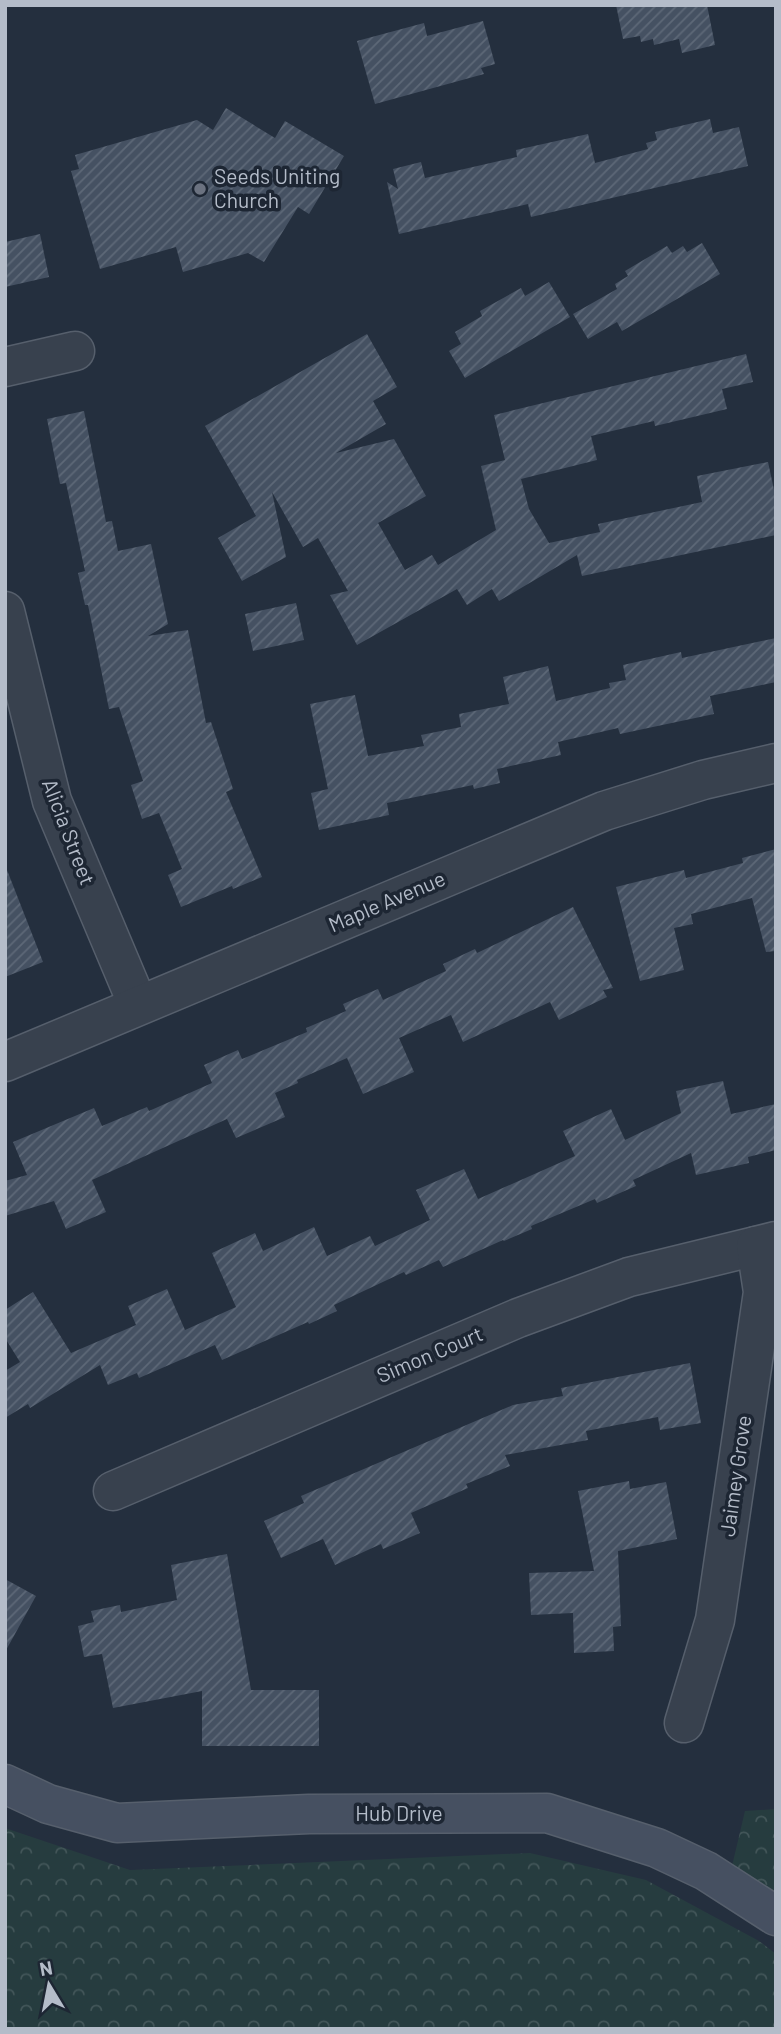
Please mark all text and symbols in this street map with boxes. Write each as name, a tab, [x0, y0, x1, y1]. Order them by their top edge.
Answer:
place label: Seeds Uniting Church	[214, 163, 340, 212]
marker: Seeds Uniting Church	[192, 181, 208, 197]
street label: Alicia Street	[38, 775, 101, 888]
street label: Maple Avenue	[324, 865, 449, 936]
street label: Simon Court	[373, 1320, 486, 1387]
street label: Jaimey Grove	[714, 1413, 755, 1538]
street label: Hub Drive	[355, 1800, 443, 1825]
north arrow	[14, 1950, 84, 2020]
text: N	[38, 1955, 54, 1980]

